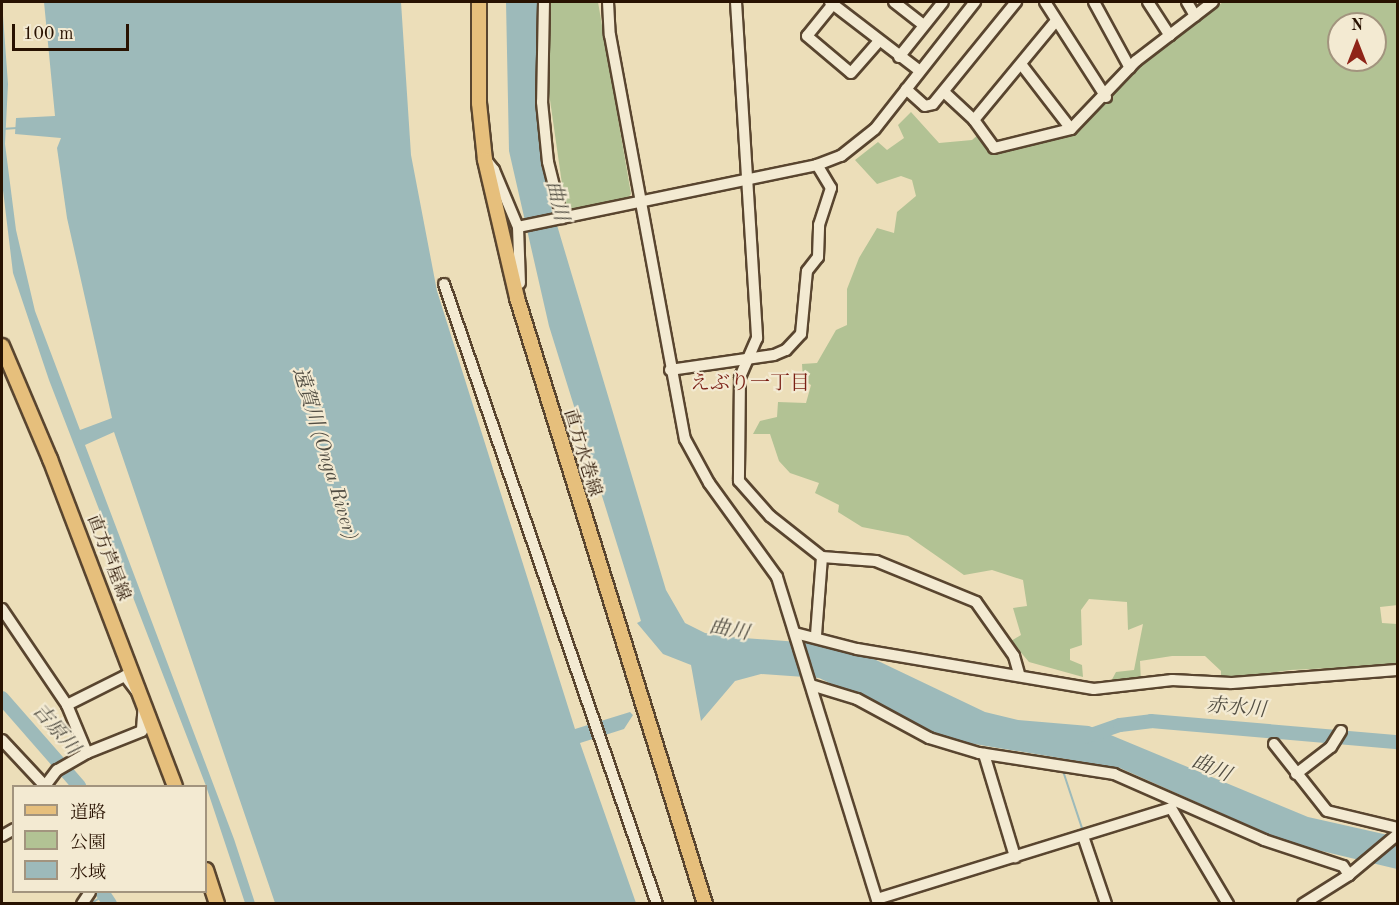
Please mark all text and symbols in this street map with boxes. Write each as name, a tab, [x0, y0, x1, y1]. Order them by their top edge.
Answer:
scale bar	[15, 12, 132, 50]
north arrow	[1327, 12, 1387, 72]
text: N	[1351, 18, 1363, 34]
text: 100 m	[23, 25, 74, 43]
water label: 曲川	[540, 179, 572, 223]
water label: 遠賀川 (Onga River)	[286, 365, 362, 543]
district label: えぶり一丁目	[690, 372, 810, 396]
street label: 直方水巻線	[559, 407, 605, 499]
street label: 直方芦屋線	[82, 512, 134, 604]
water label: 曲川	[707, 615, 751, 647]
water label: 赤水川	[1205, 694, 1267, 724]
water label: 吉原川	[26, 699, 84, 761]
water label: 曲川	[1188, 750, 1234, 788]
legend	[12, 785, 207, 893]
text: 道路	[70, 804, 106, 822]
text: 公園	[70, 834, 106, 852]
text: 水域	[70, 864, 106, 882]

